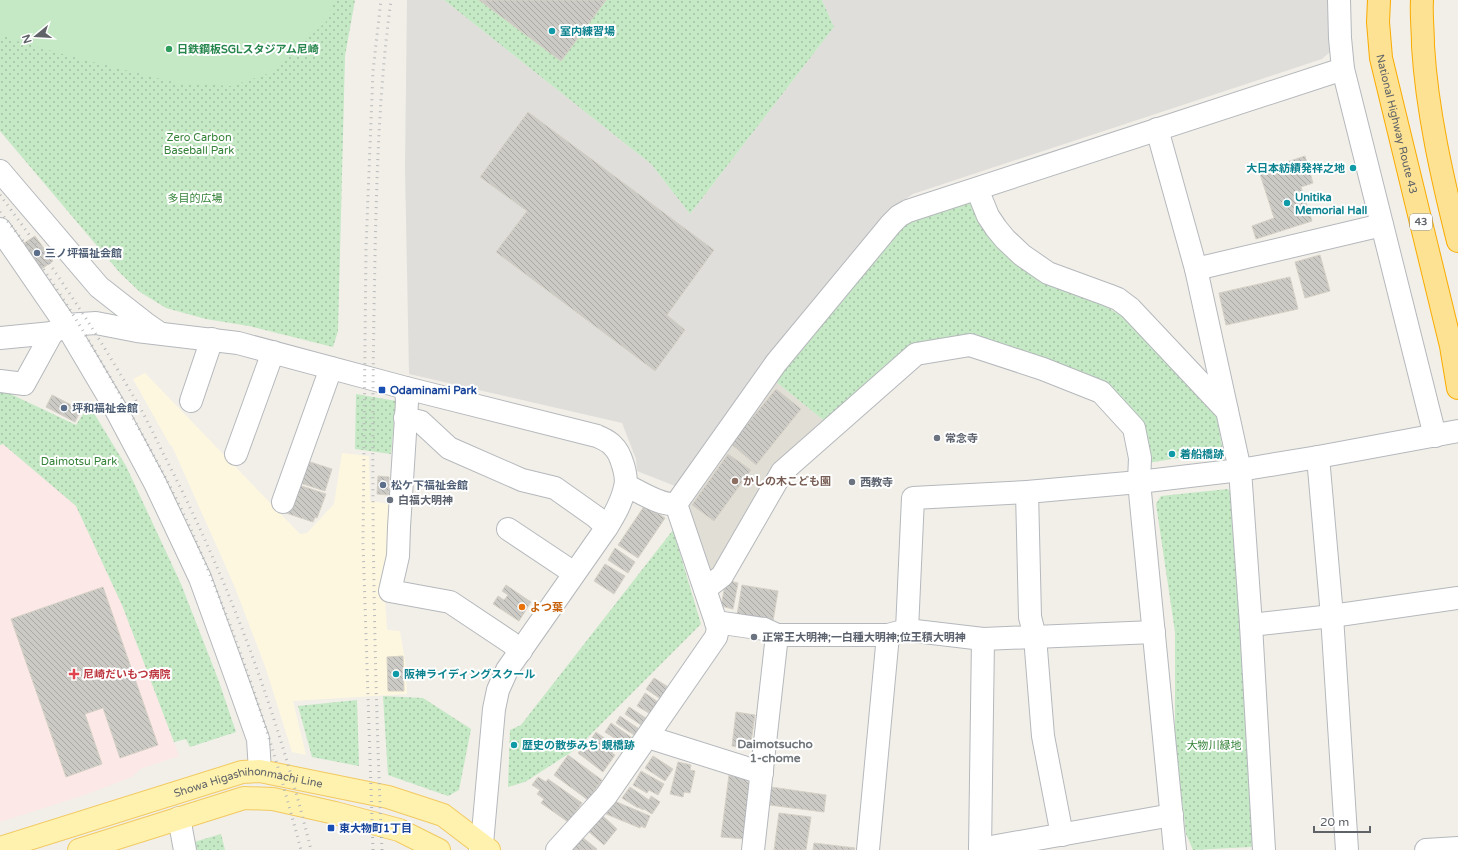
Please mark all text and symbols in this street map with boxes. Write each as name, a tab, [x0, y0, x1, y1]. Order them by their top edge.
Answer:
north arrow	[16, 16, 56, 56]
place label: 室内練習場	[560, 25, 615, 38]
marker: 室内練習場	[547, 26, 557, 36]
text: N	[19, 33, 35, 45]
place label: 日鉄鋼板SGLスタジアム尼崎	[177, 43, 319, 56]
marker: 日鉄鋼板SGLスタジアム尼崎	[164, 44, 174, 54]
street label: National Highway Route 43	[1374, 53, 1420, 195]
park label: Zero Carbon Baseball Park	[164, 131, 234, 157]
place label: 大日本紡績発祥之地	[1246, 162, 1345, 175]
marker: 大日本紡績発祥之地	[1348, 163, 1358, 173]
place label: Unitika Memorial Hall	[1295, 191, 1367, 217]
park label: 多目的広場	[168, 192, 223, 205]
marker: Unitika Memorial Hall	[1282, 198, 1292, 208]
road number: 43	[1410, 214, 1432, 230]
place label: 三ノ坪福祉会館	[45, 247, 122, 260]
marker: 三ノ坪福祉会館	[32, 248, 42, 258]
place label: Odaminami Park	[390, 384, 477, 397]
marker: Odaminami Park	[377, 385, 387, 395]
place label: 坪和福祉会館	[72, 402, 138, 415]
marker: 坪和福祉会館	[59, 403, 69, 413]
place label: 常念寺	[945, 432, 978, 445]
marker: 常念寺	[932, 433, 942, 443]
place label: 着船橋跡	[1180, 448, 1224, 461]
marker: 着船橋跡	[1167, 449, 1177, 459]
park label: Daimotsu Park	[41, 455, 117, 468]
place label: かしの木こども園	[743, 475, 831, 488]
marker: かしの木こども園	[730, 476, 740, 486]
place label: 西教寺	[860, 476, 893, 489]
marker: 西教寺	[847, 477, 857, 487]
place label: 松ケ下福祉会館	[391, 479, 468, 492]
marker: 松ケ下福祉会館	[378, 480, 388, 490]
place label: 白福大明神	[398, 494, 453, 507]
marker: 白福大明神	[385, 495, 395, 505]
place label: よつ葉	[530, 601, 563, 614]
marker: よつ葉	[517, 602, 527, 612]
place label: 正常王大明神;一白種大明神;位王積大明神	[762, 631, 966, 644]
marker: 正常王大明神;一白種大明神;位王積大明神	[749, 632, 759, 642]
marker: 尼崎だいもつ病院	[68, 668, 80, 680]
place label: 尼崎だいもつ病院	[83, 668, 171, 681]
place label: 阪神ライディングスクール	[404, 668, 535, 681]
marker: 阪神ライディングスクール	[391, 669, 401, 679]
district label: Daimotsucho 1-chome	[737, 737, 813, 765]
place label: 歴史の散歩みち 蜆橋跡	[522, 739, 635, 752]
park label: 大物川緑地	[1187, 739, 1242, 752]
marker: 歴史の散歩みち 蜆橋跡	[509, 740, 519, 750]
street label: Showa Higashihonmachi Line	[172, 764, 324, 800]
scale bar	[1314, 808, 1370, 834]
text: 20 m	[1320, 815, 1349, 829]
place label: 東大物町1丁目	[339, 822, 412, 835]
marker: 東大物町1丁目	[326, 823, 336, 833]

